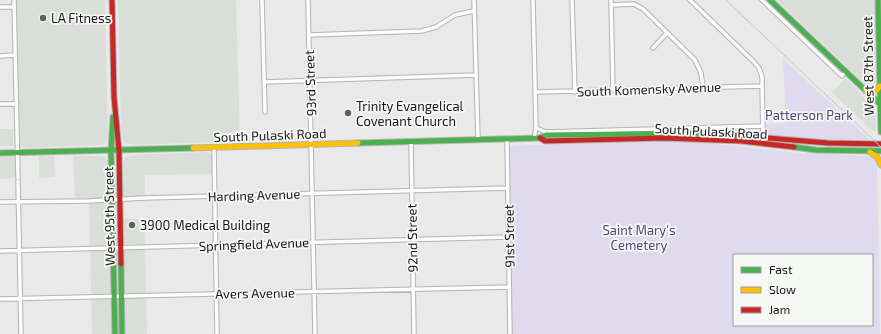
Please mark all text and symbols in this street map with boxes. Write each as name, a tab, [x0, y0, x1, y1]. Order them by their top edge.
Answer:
place label: LA Fitness	[51, 10, 111, 26]
marker: LA Fitness	[38, 13, 48, 23]
street label: West 87th Street	[859, 16, 877, 116]
street label: 93rd Street	[301, 50, 319, 116]
street label: South Komensky Avenue	[577, 78, 721, 100]
place label: Trinity Evangelical Covenant Church	[356, 98, 464, 129]
park label: Patterson Park	[765, 107, 853, 123]
marker: Trinity Evangelical Covenant Church	[343, 108, 353, 118]
street label: South Pulaski Road	[654, 120, 768, 142]
street label: South Pulaski Road	[213, 125, 327, 145]
street label: West 95th Street	[100, 166, 118, 266]
street label: Harding Avenue	[207, 185, 301, 205]
street label: 92nd Street	[403, 203, 421, 273]
street label: 91st Street	[500, 204, 518, 268]
place label: 3900 Medical Building	[140, 217, 270, 233]
marker: 3900 Medical Building	[127, 220, 137, 230]
park label: Saint Mary's Cemetery	[602, 222, 676, 253]
street label: Springfield Avenue	[199, 234, 309, 254]
legend	[733, 254, 873, 326]
text: Fast	[769, 262, 793, 276]
text: Slow	[769, 282, 796, 296]
street label: Avers Avenue	[215, 284, 295, 302]
text: Jam	[769, 302, 790, 316]

